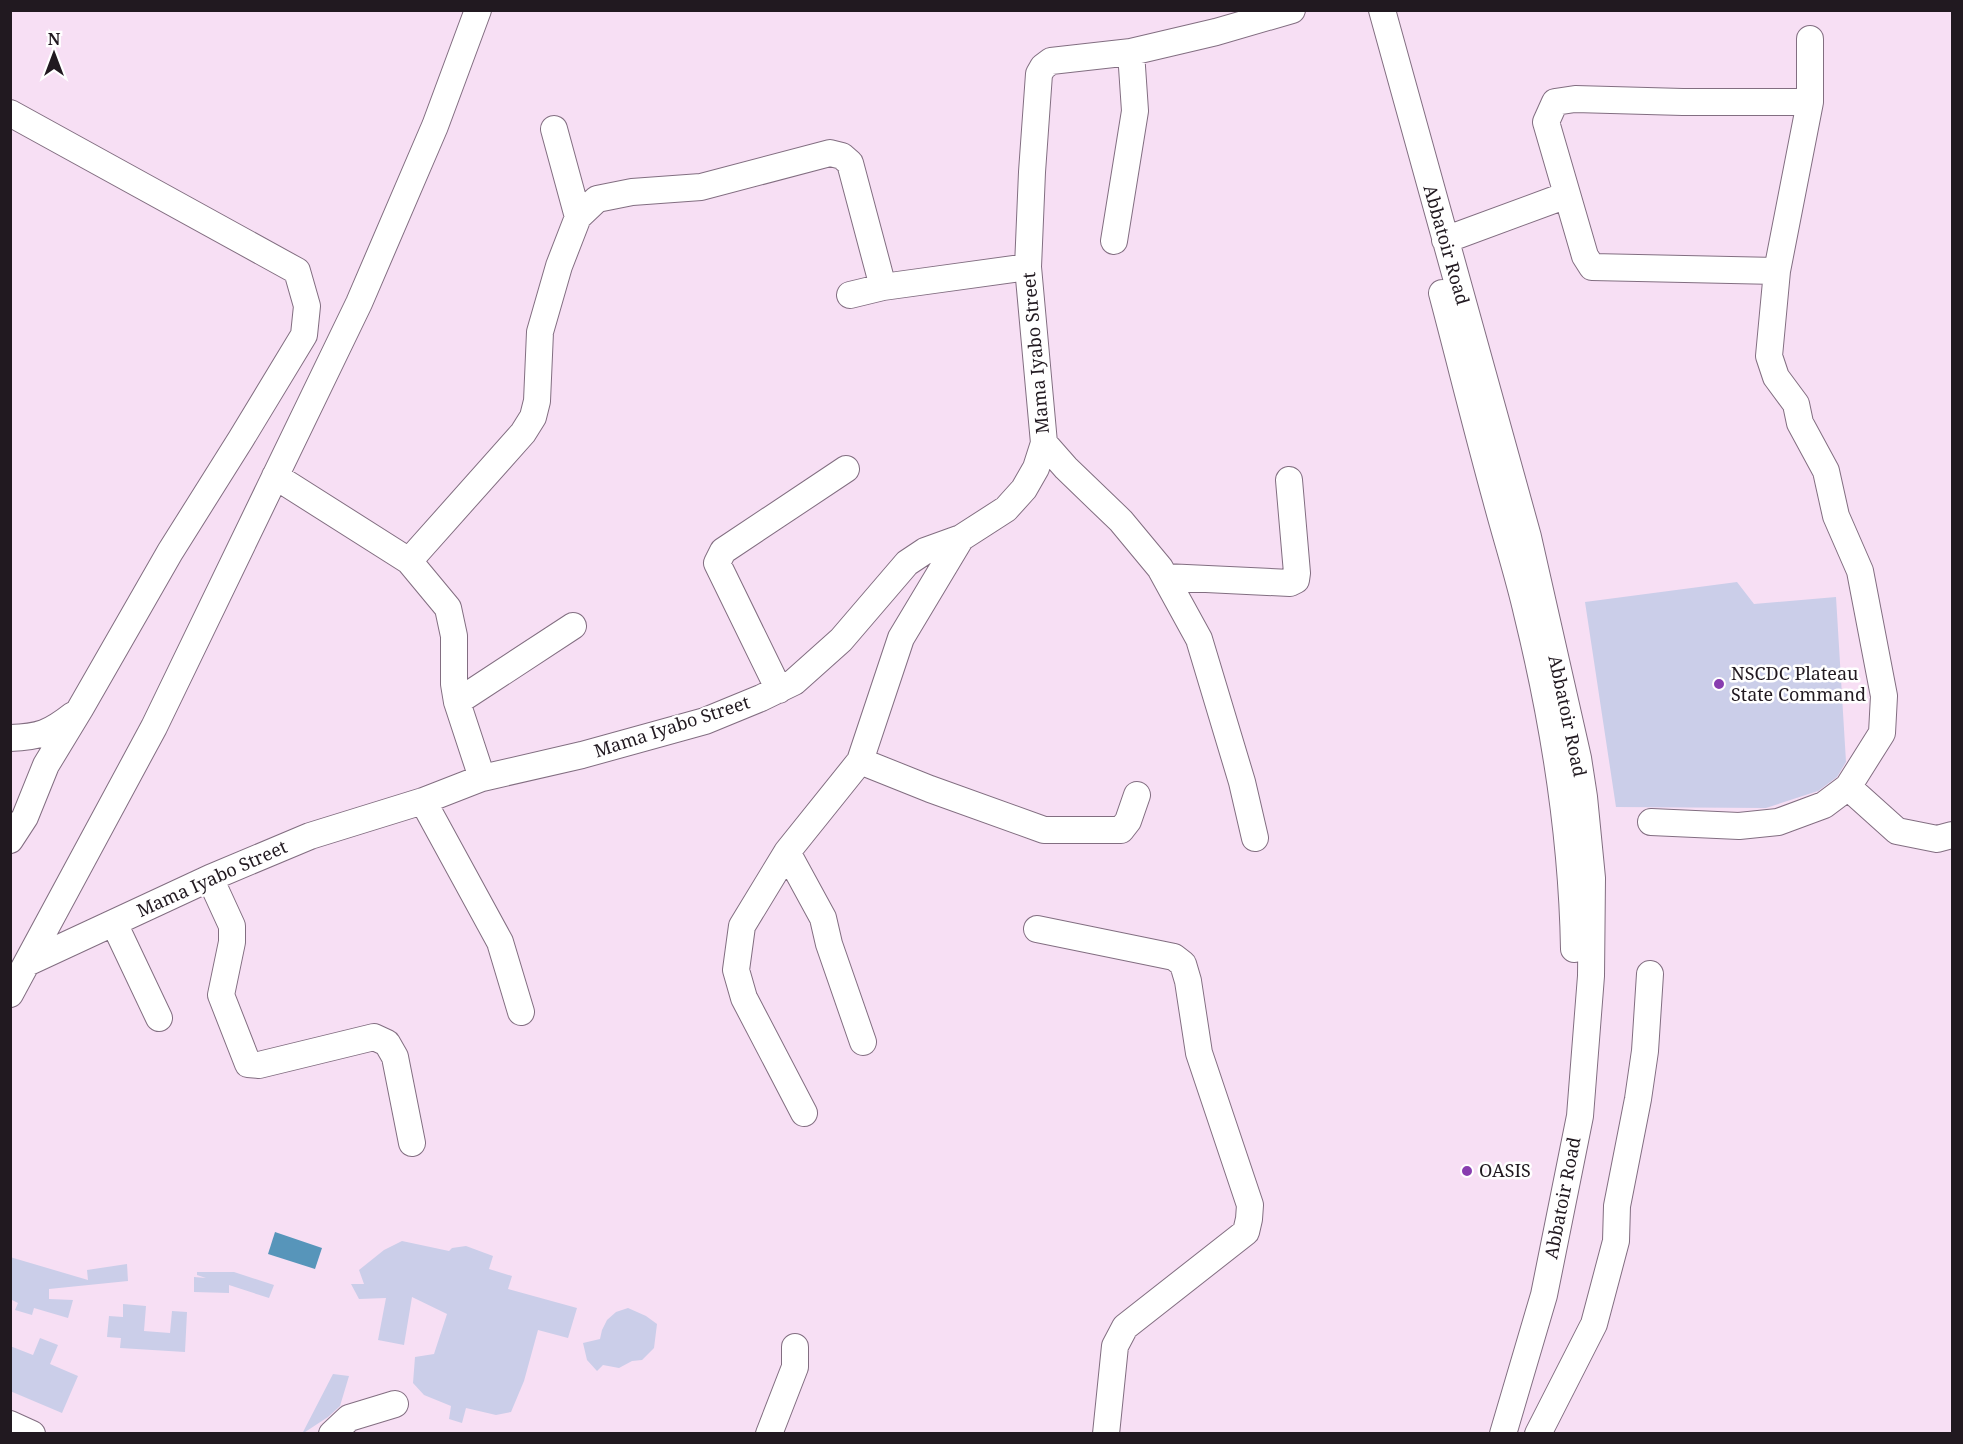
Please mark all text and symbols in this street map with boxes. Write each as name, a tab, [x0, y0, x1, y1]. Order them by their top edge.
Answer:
north arrow	[24, 24, 84, 84]
text: N	[48, 28, 61, 50]
street label: Abbatoir Road	[1418, 182, 1476, 308]
street label: Mama Iyabo Street	[1016, 271, 1054, 435]
street label: Abbatoir Road	[1543, 653, 1593, 779]
place label: NSCDC Plateau State Command	[1731, 661, 1866, 706]
marker: NSCDC Plateau State Command	[1712, 677, 1726, 691]
street label: Mama Iyabo Street	[591, 690, 752, 763]
street label: Mama Iyabo Street	[133, 834, 291, 922]
street label: Abbatoir Road	[1538, 1135, 1586, 1261]
place label: OASIS	[1479, 1158, 1531, 1182]
marker: OASIS	[1460, 1164, 1474, 1178]

